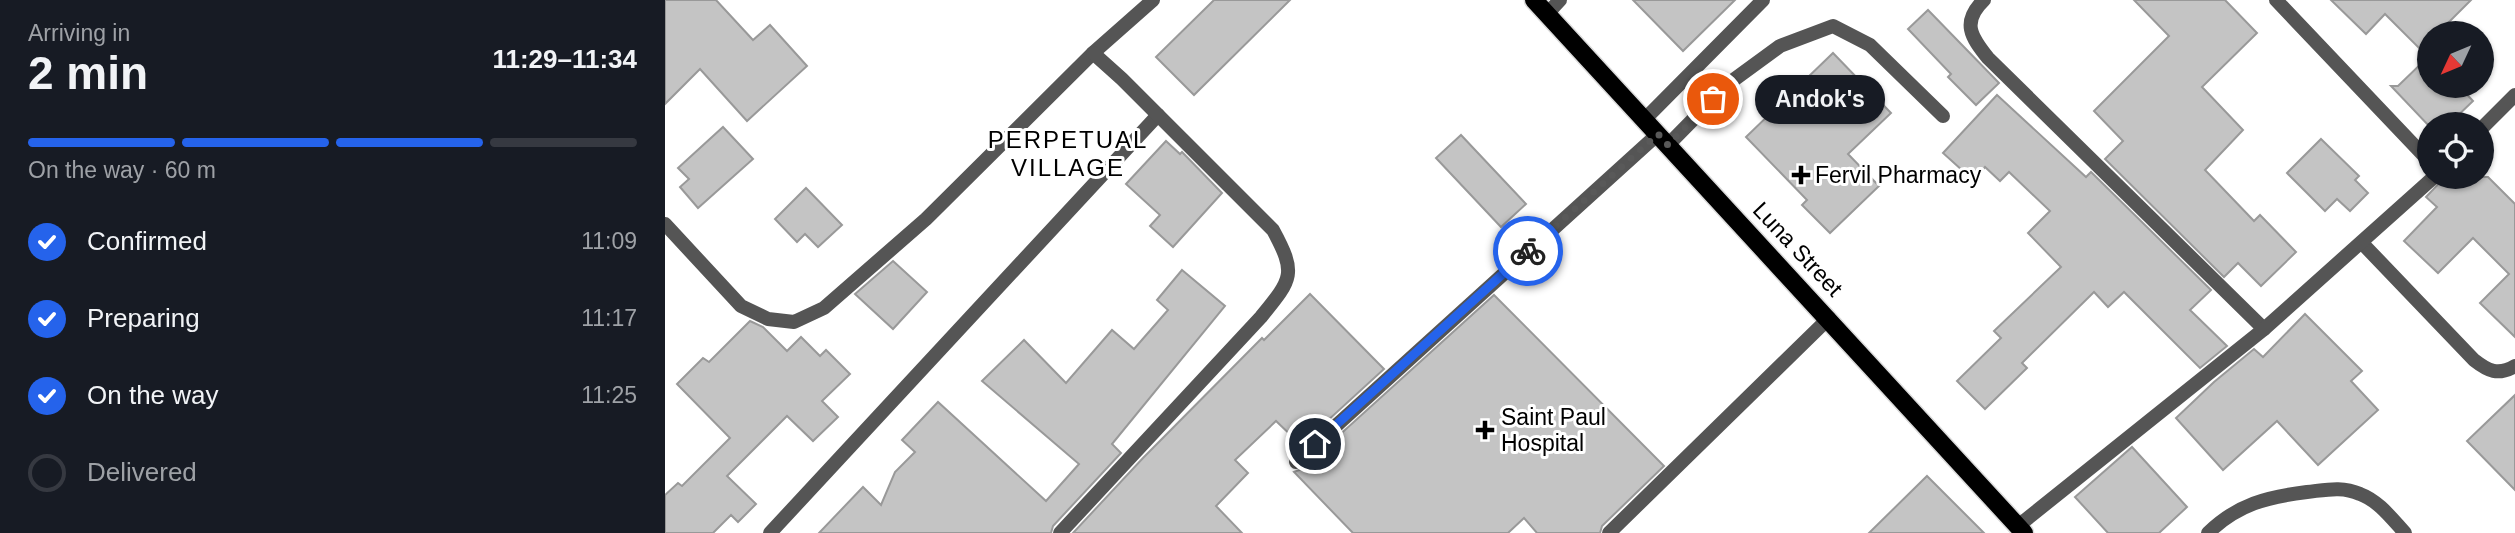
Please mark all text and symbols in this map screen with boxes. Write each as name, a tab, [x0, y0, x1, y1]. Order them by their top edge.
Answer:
text: Arriving in	[28, 20, 130, 46]
north arrow	[2417, 21, 2494, 98]
map controls	[2417, 21, 2494, 189]
text: 11:29–11:34	[492, 44, 637, 74]
text: 2 min	[28, 47, 148, 99]
pin	[1683, 69, 1743, 129]
callout: Andok's	[1755, 74, 1885, 124]
icon: bag	[1694, 80, 1732, 118]
text: Andok's	[1775, 86, 1865, 112]
button: locate	[2417, 112, 2494, 189]
district label: PERPETUAL VILLAGE	[988, 126, 1148, 181]
text: On the way · 60 m	[28, 157, 216, 183]
place label: Fervil Pharmacy	[1815, 162, 1982, 188]
marker: Fervil Pharmacy	[1793, 167, 1809, 183]
street label: Luna Street	[1748, 197, 1848, 302]
courier	[1493, 216, 1563, 286]
icon: check	[28, 223, 66, 261]
text: Confirmed	[87, 226, 207, 256]
text: 11:09	[581, 228, 637, 254]
icon: bike	[1509, 232, 1547, 270]
icon: check	[28, 300, 66, 338]
text: Preparing	[87, 303, 200, 333]
text: 11:17	[581, 305, 637, 331]
icon: check	[28, 377, 66, 415]
text: On the way	[87, 380, 219, 410]
text: 11:25	[581, 382, 637, 408]
place label: Saint Paul Hospital	[1501, 404, 1606, 456]
pin	[1285, 414, 1345, 474]
marker: Saint Paul Hospital	[1475, 420, 1495, 440]
icon: home	[1296, 425, 1334, 463]
text: Delivered	[87, 457, 197, 487]

